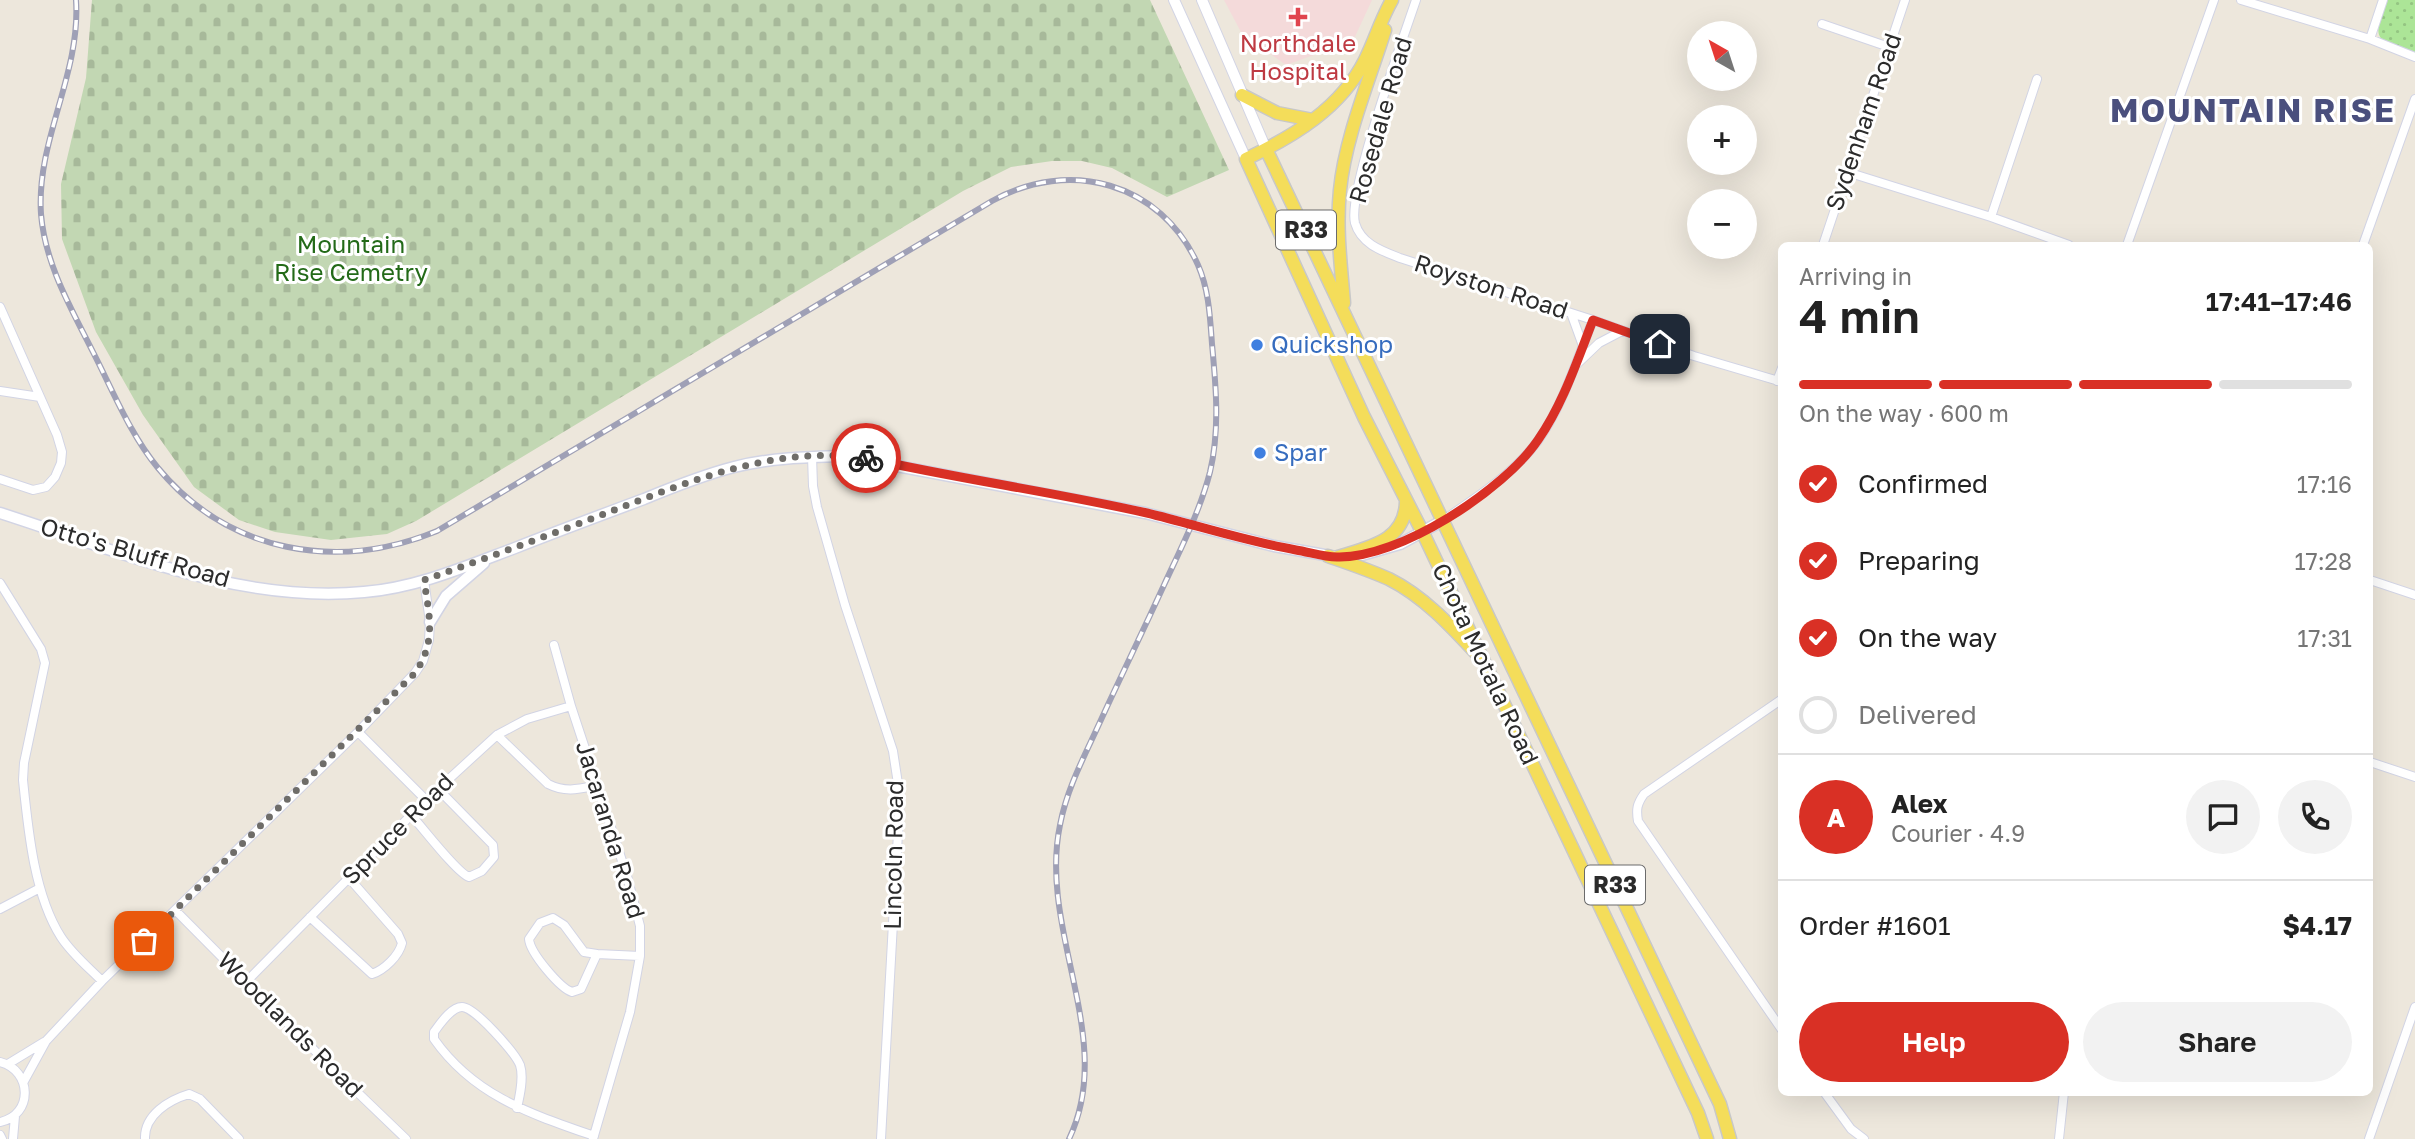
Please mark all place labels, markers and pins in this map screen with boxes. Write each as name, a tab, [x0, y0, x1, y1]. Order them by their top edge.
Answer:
marker: Northdale Hospital	[1288, 7, 1308, 27]
place label: Northdale Hospital	[1240, 28, 1356, 85]
pin	[1630, 314, 1690, 374]
place label: Quickshop	[1271, 329, 1393, 358]
marker: Quickshop	[1249, 337, 1265, 353]
place label: Spar	[1274, 437, 1327, 466]
marker: Spar	[1252, 445, 1268, 461]
pin	[114, 911, 174, 971]

